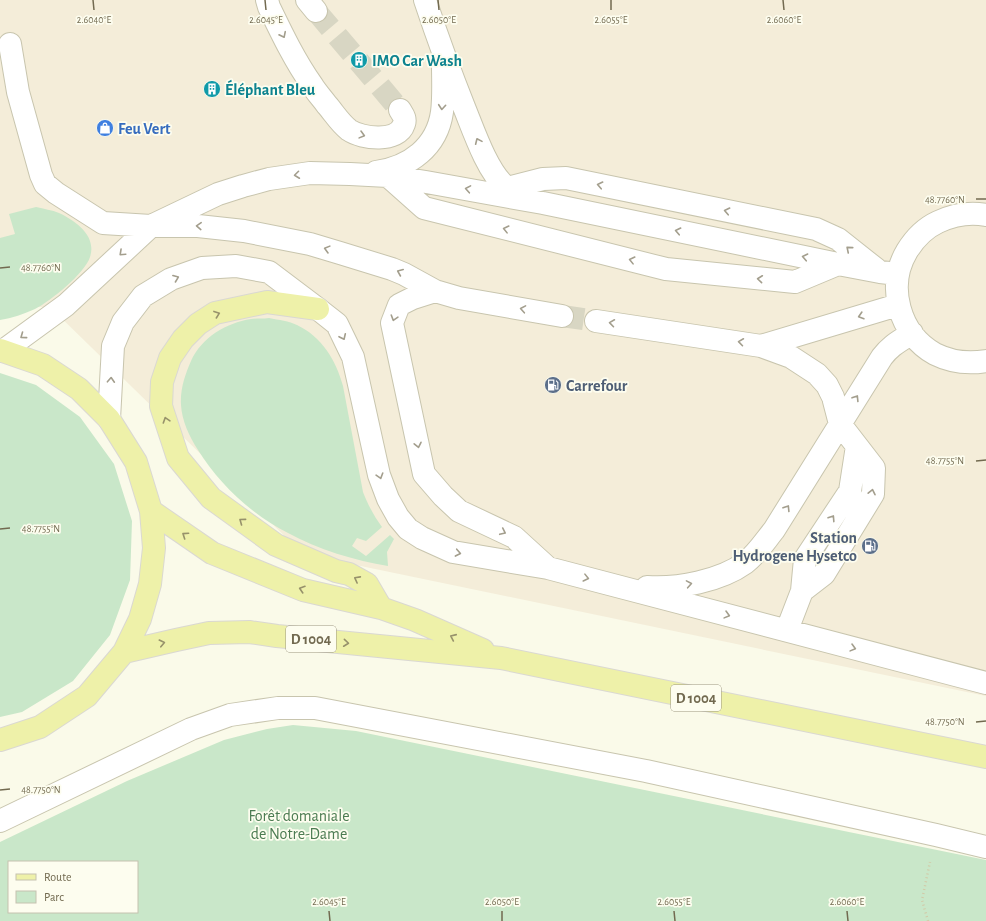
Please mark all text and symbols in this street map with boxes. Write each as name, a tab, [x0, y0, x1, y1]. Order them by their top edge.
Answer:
text: 2.6040°E	[77, 15, 112, 25]
text: 2.6045°E	[249, 15, 283, 25]
text: 2.6050°E	[422, 15, 456, 25]
text: 2.6055°E	[595, 15, 628, 25]
text: 2.6060°E	[767, 15, 801, 25]
one-way arrow	[278, 31, 286, 39]
building icon: IMO Car Wash	[349, 50, 369, 70]
place label: IMO Car Wash	[372, 53, 462, 69]
building icon: Éléphant Bleu	[202, 79, 222, 99]
place label: Éléphant Bleu	[225, 79, 316, 98]
one-way arrow	[438, 104, 447, 110]
shop icon: Feu Vert	[95, 118, 115, 138]
place label: Feu Vert	[118, 121, 171, 137]
one-way arrow	[358, 130, 365, 139]
one-way arrow	[474, 138, 482, 145]
one-way arrow	[294, 170, 300, 179]
one-way arrow	[596, 181, 603, 189]
one-way arrow	[465, 186, 471, 194]
text: 48.7760°N	[925, 195, 965, 205]
one-way arrow	[724, 207, 730, 215]
one-way arrow	[196, 222, 202, 231]
one-way arrow	[503, 225, 509, 233]
one-way arrow	[674, 227, 681, 235]
one-way arrow	[324, 245, 331, 254]
one-way arrow	[847, 246, 854, 253]
one-way arrow	[119, 248, 127, 256]
one-way arrow	[802, 254, 808, 262]
one-way arrow	[629, 257, 635, 265]
text: 48.7760°N	[21, 263, 61, 273]
one-way arrow	[396, 269, 403, 277]
one-way arrow	[172, 274, 179, 282]
one-way arrow	[757, 274, 763, 283]
one-way arrow	[520, 305, 526, 314]
one-way arrow	[213, 310, 220, 319]
one-way arrow	[858, 311, 865, 320]
one-way arrow	[390, 315, 399, 322]
one-way arrow	[609, 319, 615, 328]
one-way arrow	[20, 331, 27, 339]
one-way arrow	[338, 333, 346, 341]
one-way arrow	[738, 338, 744, 347]
fuel station icon: Carrefour	[543, 375, 563, 395]
one-way arrow	[107, 377, 116, 383]
place label: Carrefour	[566, 378, 628, 394]
one-way arrow	[851, 395, 859, 402]
one-way arrow	[162, 417, 170, 424]
one-way arrow	[414, 442, 422, 448]
text: 48.7755°N	[926, 456, 964, 466]
one-way arrow	[375, 472, 384, 479]
one-way arrow	[867, 489, 875, 495]
one-way arrow	[783, 505, 790, 512]
one-way arrow	[827, 516, 834, 523]
one-way arrow	[239, 518, 246, 526]
text: 48.7755°N	[22, 524, 60, 534]
one-way arrow	[499, 527, 507, 535]
place label: Station Hydrogene Hysetco	[733, 530, 857, 565]
one-way arrow	[182, 532, 189, 539]
fuel station icon: Station Hydrogene Hysetco	[860, 536, 880, 556]
one-way arrow	[455, 549, 461, 557]
one-way arrow	[582, 573, 589, 582]
one-way arrow	[354, 576, 362, 583]
one-way arrow	[685, 580, 692, 589]
one-way arrow	[299, 585, 306, 594]
one-way arrow	[724, 610, 730, 618]
road number: D 1004	[286, 626, 336, 652]
one-way arrow	[449, 633, 456, 641]
one-way arrow	[343, 638, 349, 647]
one-way arrow	[158, 640, 165, 648]
one-way arrow	[849, 643, 856, 652]
road number: D 1004	[671, 685, 721, 711]
text: 48.7750°N	[925, 717, 965, 727]
text: 48.7750°N	[21, 785, 61, 795]
park label: Forêt domaniale de Notre-Dame	[248, 808, 350, 842]
legend	[8, 861, 138, 913]
text: Route	[44, 871, 71, 883]
text: Parc	[44, 891, 64, 903]
text: 2.6045°E	[312, 897, 346, 907]
text: 2.6050°E	[485, 897, 519, 907]
text: 2.6055°E	[658, 897, 691, 907]
text: 2.6060°E	[830, 897, 864, 907]

